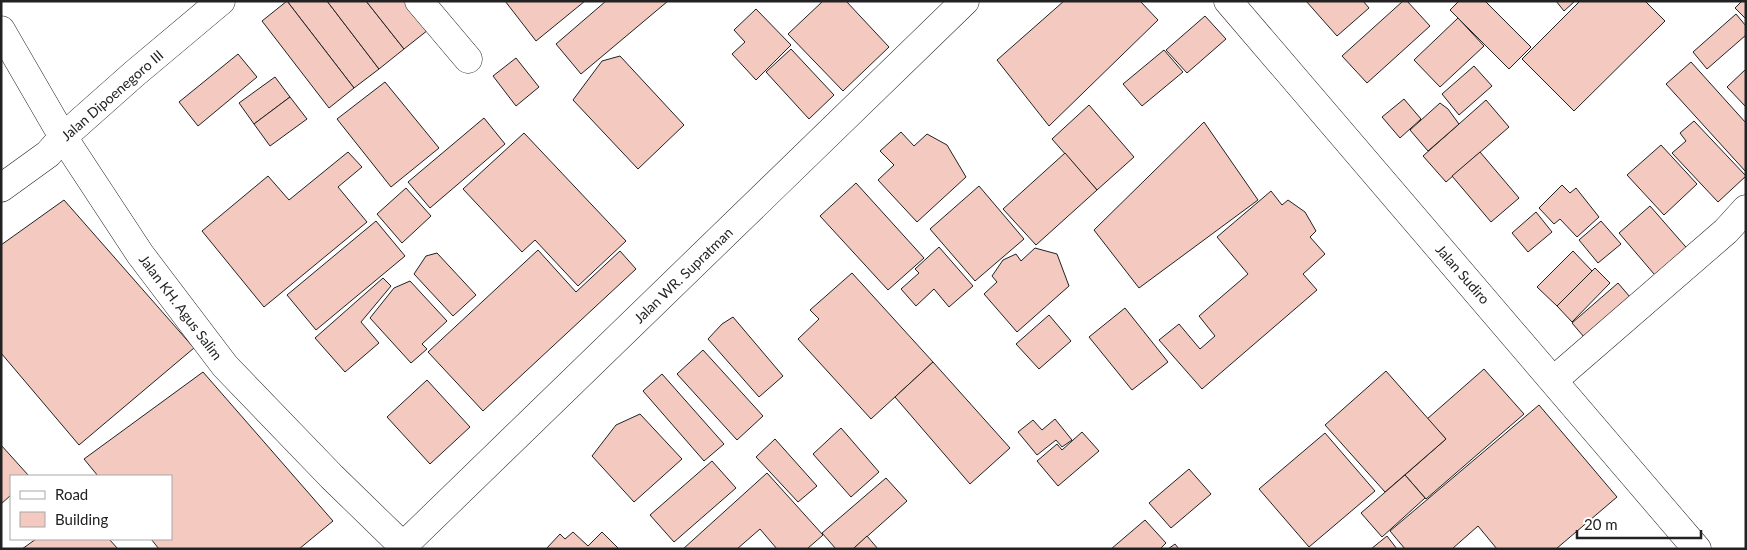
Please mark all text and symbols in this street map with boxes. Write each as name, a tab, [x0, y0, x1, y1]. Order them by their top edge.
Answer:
street label: Jalan Dipoenegoro III	[57, 46, 167, 144]
street label: Jalan WR. Supratman	[630, 224, 736, 326]
street label: Jalan Sudiro	[1432, 241, 1494, 307]
street label: Jalan KH. Agus Salim	[136, 251, 226, 363]
legend	[10, 475, 172, 540]
text: Road	[55, 485, 88, 503]
scale bar	[1577, 508, 1701, 540]
text: Building	[55, 510, 108, 528]
text: 20 m	[1584, 515, 1618, 533]

